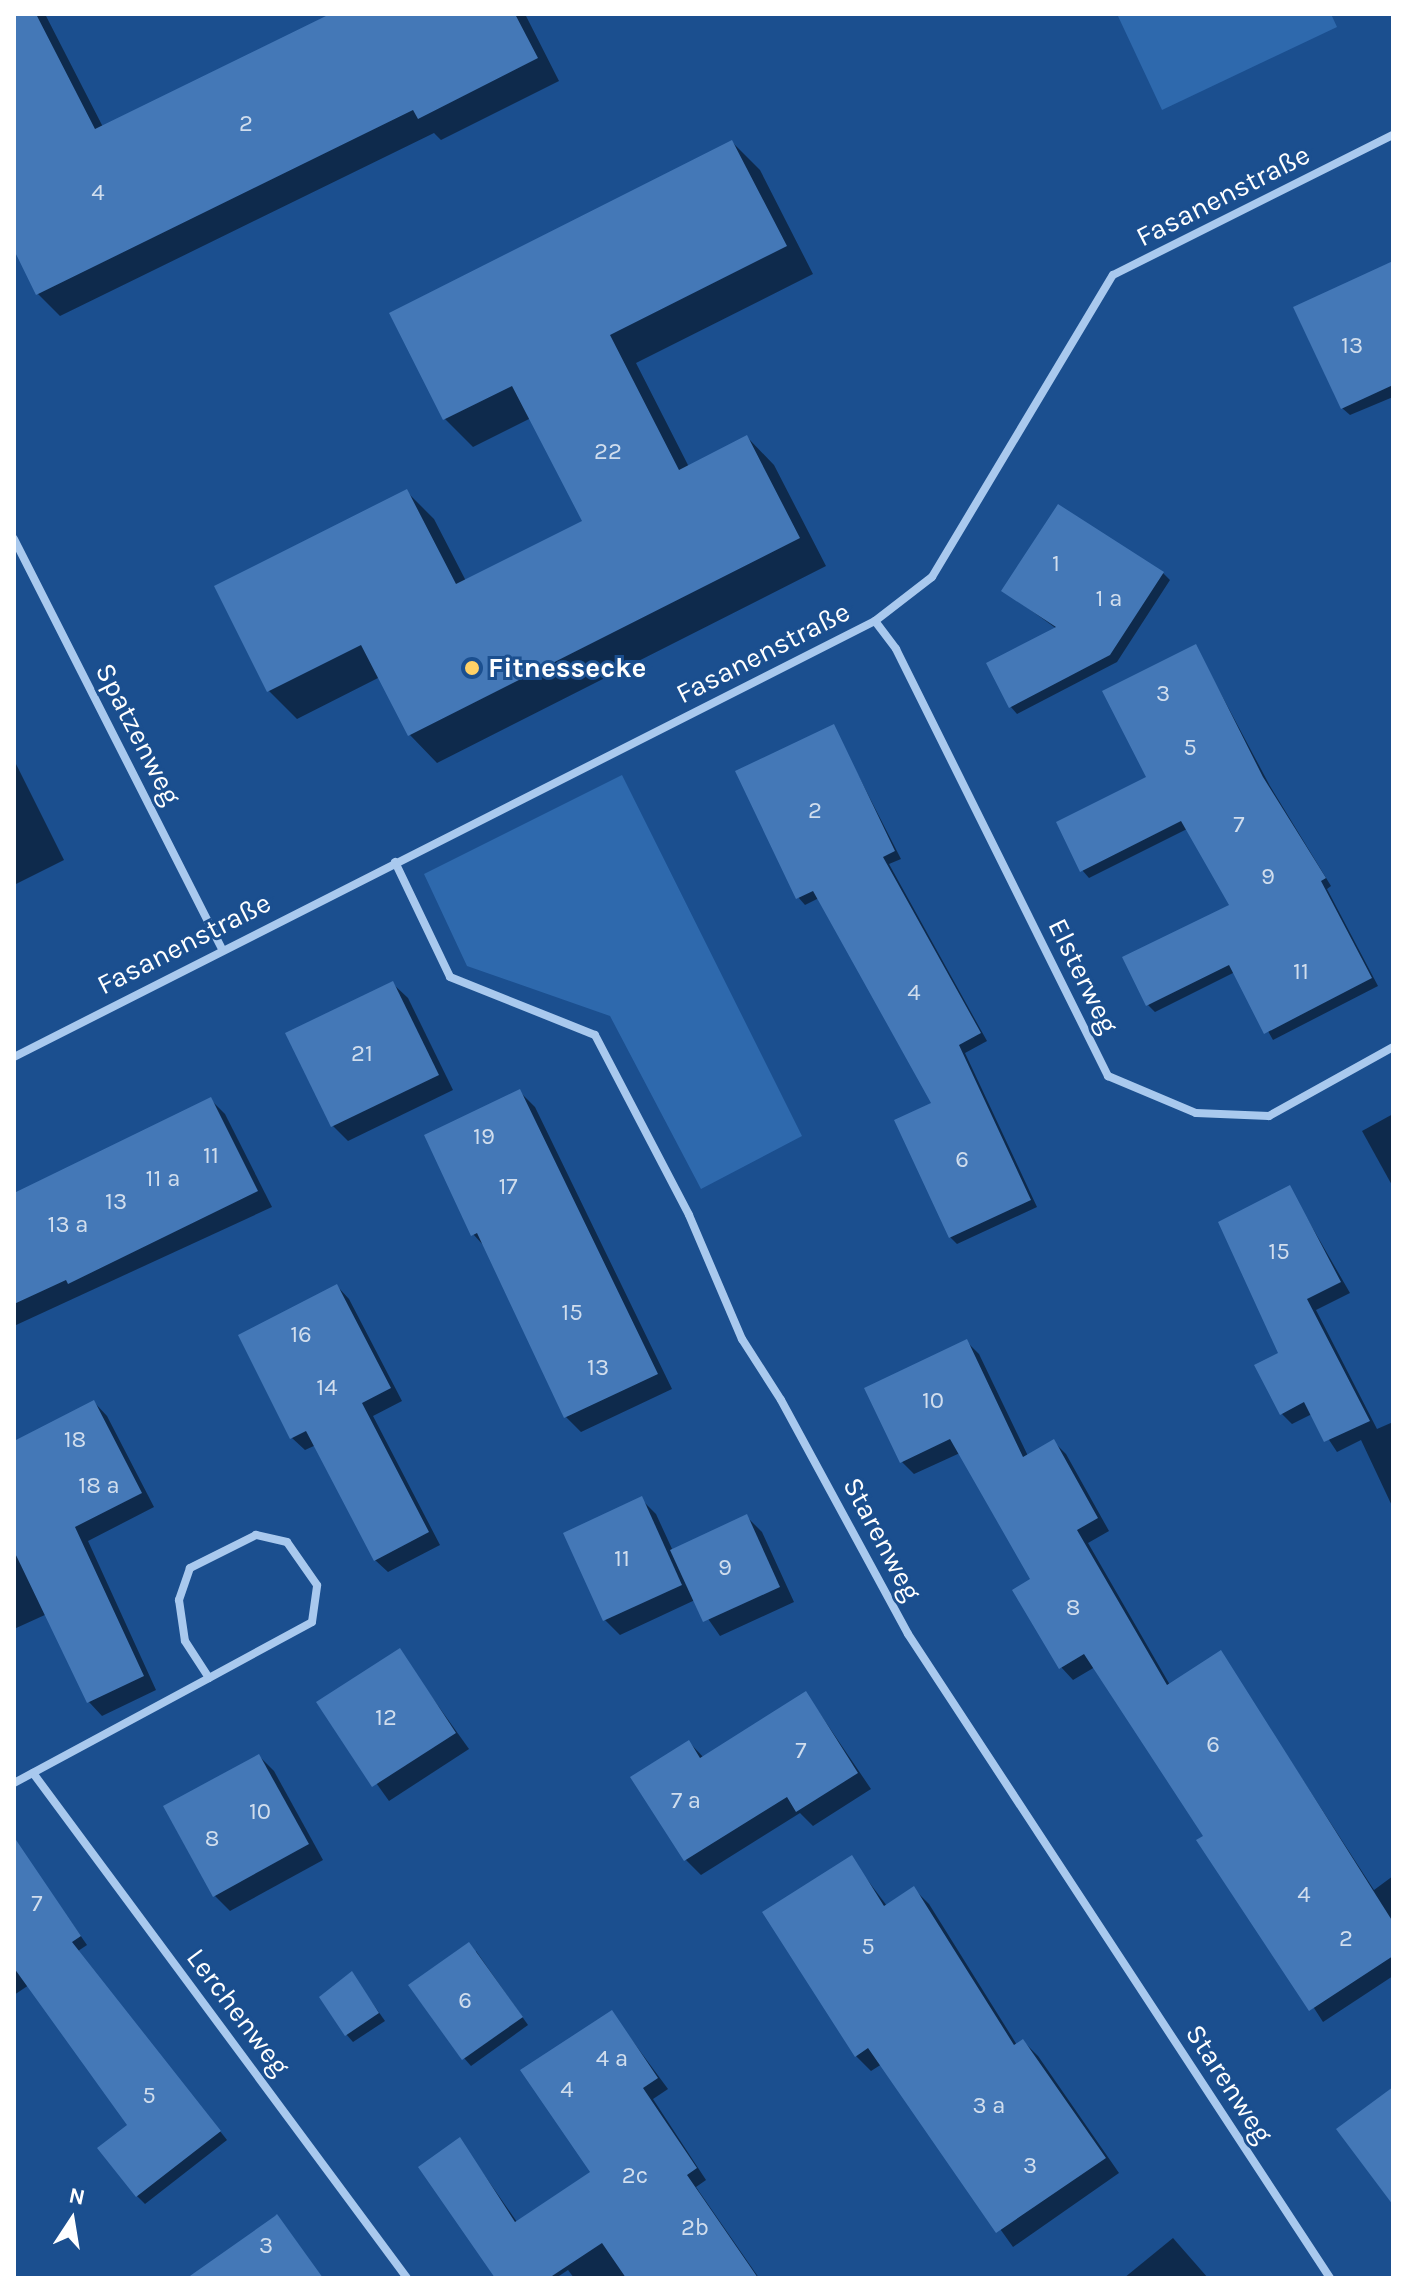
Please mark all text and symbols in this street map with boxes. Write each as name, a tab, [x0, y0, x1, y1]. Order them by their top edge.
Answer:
house number: 2	[239, 110, 253, 138]
street label: Fasanenstraße	[1131, 138, 1315, 254]
house number: 4	[91, 179, 105, 207]
house number: 13	[1341, 332, 1363, 360]
house number: 22	[594, 438, 622, 466]
house number: 1	[1052, 550, 1060, 578]
house number: 1 a	[1096, 585, 1122, 613]
street label: Fasanenstraße	[671, 595, 855, 711]
place label: Fitnessecke	[488, 651, 646, 685]
street label: Spatzenweg	[88, 658, 188, 810]
marker: Fitnessecke	[463, 659, 481, 677]
house number: 3	[1156, 680, 1170, 708]
house number: 5	[1183, 734, 1197, 762]
house number: 2	[808, 797, 822, 825]
house number: 7	[1233, 811, 1245, 839]
house number: 9	[1261, 863, 1275, 891]
street label: Fasanenstraße	[92, 886, 276, 1002]
street label: Elsterweg	[1041, 913, 1125, 1039]
house number: 11	[1293, 958, 1309, 986]
house number: 4	[907, 979, 921, 1007]
house number: 21	[351, 1040, 373, 1068]
house number: 19	[473, 1123, 495, 1151]
house number: 11	[203, 1142, 219, 1170]
house number: 6	[955, 1146, 969, 1174]
house number: 11 a	[146, 1165, 180, 1193]
house number: 17	[498, 1173, 518, 1201]
house number: 13	[105, 1188, 127, 1216]
house number: 13 a	[47, 1211, 89, 1239]
house number: 15	[1268, 1238, 1290, 1266]
house number: 15	[561, 1299, 583, 1327]
house number: 16	[290, 1321, 312, 1349]
house number: 13	[587, 1354, 609, 1382]
house number: 14	[316, 1374, 338, 1402]
house number: 10	[922, 1387, 944, 1415]
house number: 18	[64, 1426, 86, 1454]
house number: 18 a	[78, 1472, 120, 1500]
street label: Starenweg	[836, 1472, 928, 1606]
house number: 11	[614, 1545, 630, 1573]
house number: 9	[718, 1554, 732, 1582]
house number: 8	[1066, 1594, 1080, 1622]
house number: 12	[375, 1704, 397, 1732]
house number: 6	[1206, 1731, 1220, 1759]
house number: 7	[795, 1737, 807, 1765]
house number: 7 a	[671, 1787, 701, 1815]
house number: 10	[249, 1798, 271, 1826]
house number: 8	[205, 1825, 219, 1853]
house number: 4	[1297, 1881, 1311, 1909]
house number: 7	[31, 1890, 43, 1918]
house number: 2	[1339, 1925, 1353, 1953]
house number: 5	[861, 1933, 875, 1961]
street label: Lerchenweg	[179, 1942, 297, 2082]
house number: 6	[458, 1987, 472, 2015]
street label: Starenweg	[1178, 2018, 1280, 2150]
house number: 4 a	[596, 2045, 628, 2073]
house number: 4	[560, 2076, 574, 2104]
house number: 5	[142, 2082, 156, 2110]
house number: 3 a	[972, 2092, 1006, 2120]
house number: 3	[1023, 2152, 1037, 2180]
house number: 2c	[622, 2162, 648, 2190]
north arrow	[32, 2180, 112, 2260]
text: N	[67, 2182, 87, 2211]
house number: 2b	[681, 2214, 709, 2242]
house number: 3	[259, 2232, 273, 2260]

